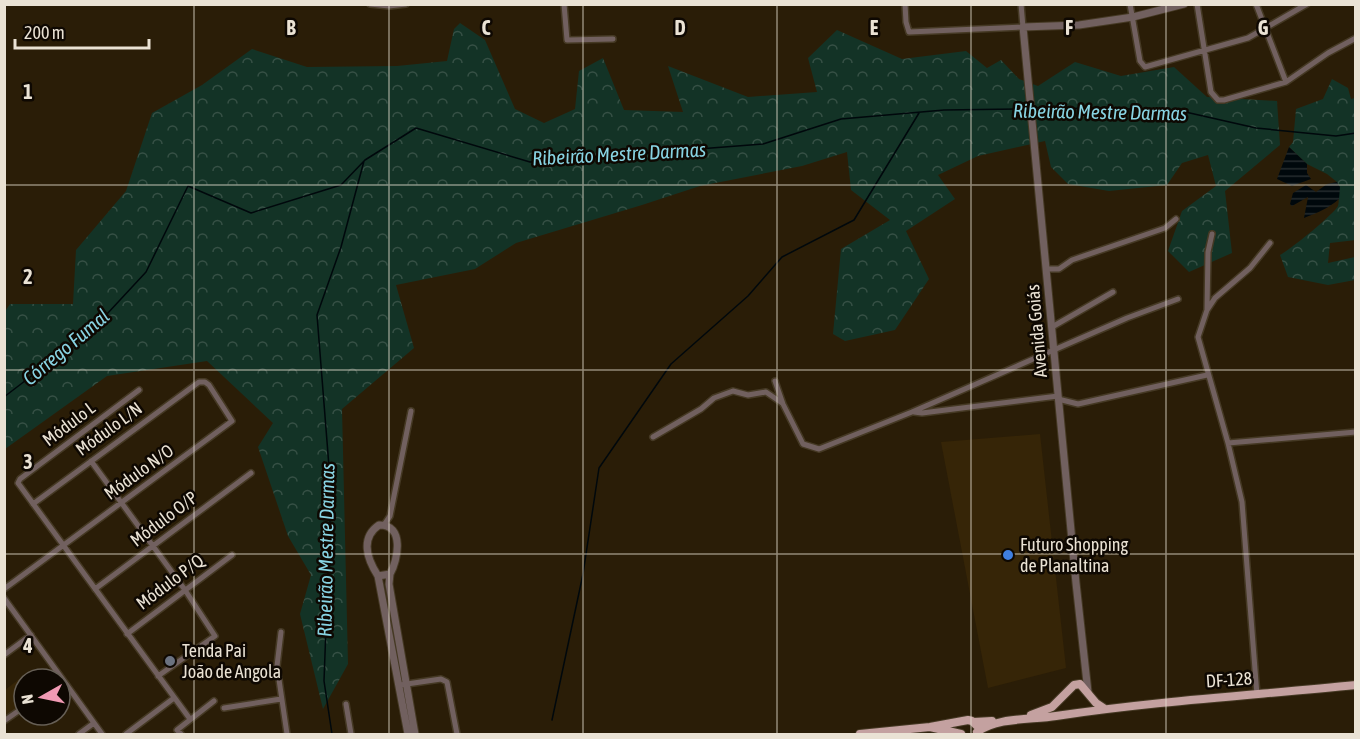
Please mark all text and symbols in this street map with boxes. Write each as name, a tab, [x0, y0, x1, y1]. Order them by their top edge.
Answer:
scale bar	[15, 12, 148, 50]
text: B	[286, 16, 296, 39]
text: C	[482, 16, 491, 39]
text: D	[674, 16, 686, 39]
text: E	[870, 16, 879, 39]
text: F	[1065, 16, 1073, 39]
text: G	[1258, 16, 1269, 39]
text: 200 m	[24, 22, 65, 43]
text: 1	[23, 80, 33, 103]
water label: Ribeirão Mestre Darmas	[1013, 98, 1187, 125]
water label: Ribeirão Mestre Darmas	[531, 137, 707, 170]
text: 2	[23, 265, 33, 288]
street label: Avenida Goiás	[1022, 284, 1051, 378]
water label: Córrego Fumal	[18, 304, 114, 389]
street label: Módulo L	[38, 397, 99, 450]
street label: Módulo L/N	[71, 397, 146, 460]
street label: Módulo N/O	[100, 439, 177, 504]
text: 3	[23, 450, 33, 473]
water label: Ribeirão Mestre Darmas	[312, 463, 339, 637]
street label: Módulo O/P	[126, 486, 202, 551]
place label: Futuro Shopping de Planaltina	[1020, 534, 1129, 576]
marker: Futuro Shopping de Planaltina	[1001, 548, 1015, 562]
street label: Módulo P/Q	[132, 549, 208, 614]
text: 4	[22, 634, 33, 657]
place label: Tenda Pai João de Angola	[182, 640, 281, 682]
marker: Tenda Pai João de Angola	[163, 654, 177, 668]
north arrow	[12, 667, 72, 727]
street label: DF-128	[1205, 667, 1253, 692]
text: N	[18, 693, 37, 705]

